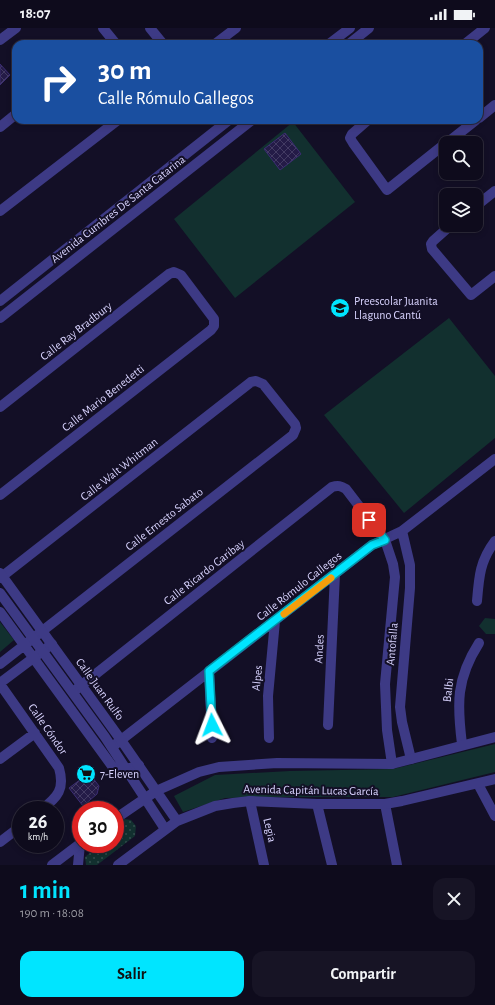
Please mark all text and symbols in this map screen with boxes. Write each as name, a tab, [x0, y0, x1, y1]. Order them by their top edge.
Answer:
text: 18:07	[20, 6, 51, 21]
icon: right	[32, 56, 84, 108]
text: 30 m	[98, 57, 151, 85]
text: Calle Rómulo Gallegos	[98, 90, 254, 108]
map controls	[439, 136, 483, 232]
button: search	[439, 136, 483, 180]
street label: Avenida Cumbres De Santa Catarina	[49, 153, 188, 265]
button: layers	[439, 188, 483, 232]
place label: Preescolar Juanita Llaguno Cantú	[354, 295, 438, 321]
school or university icon: Preescolar Juanita Llaguno Cantú	[329, 297, 351, 319]
street label: Calle Ray Bradbury	[38, 299, 115, 363]
street label: Calle Mario Benedetti	[60, 362, 146, 434]
street label: Calle Walt Whitman	[78, 435, 160, 503]
street label: Calle Ernesto Sabato	[123, 485, 205, 553]
pin	[352, 503, 386, 537]
icon: arrive	[358, 509, 380, 531]
street label: Calle Ricardo Garibay	[161, 537, 247, 608]
street label: Calle Rómulo Gallegos	[254, 549, 344, 623]
street label: Antofalla	[384, 622, 400, 666]
street label: Andes	[312, 634, 326, 664]
street label: Calle Juan Rulfo	[74, 656, 126, 722]
street label: Alpes	[250, 664, 264, 692]
street label: Balbi	[441, 677, 455, 703]
street label: Calle Cóndor	[26, 701, 70, 757]
position arrow	[191, 704, 233, 746]
supermarket icon: 7-Eleven	[75, 763, 97, 785]
place label: 7-Eleven	[100, 768, 139, 780]
street label: Avenida Capitán Lucas García	[243, 783, 379, 797]
speed limit sign: 30	[72, 801, 124, 853]
text: 26	[28, 812, 48, 832]
street label: Legia	[261, 817, 279, 844]
text: km/h	[28, 832, 48, 842]
button: close	[433, 878, 475, 920]
text: 1 min	[20, 879, 71, 903]
text: 190 m · 18:08	[20, 907, 84, 920]
button: Salir	[20, 951, 244, 997]
button: Compartir	[252, 951, 475, 997]

